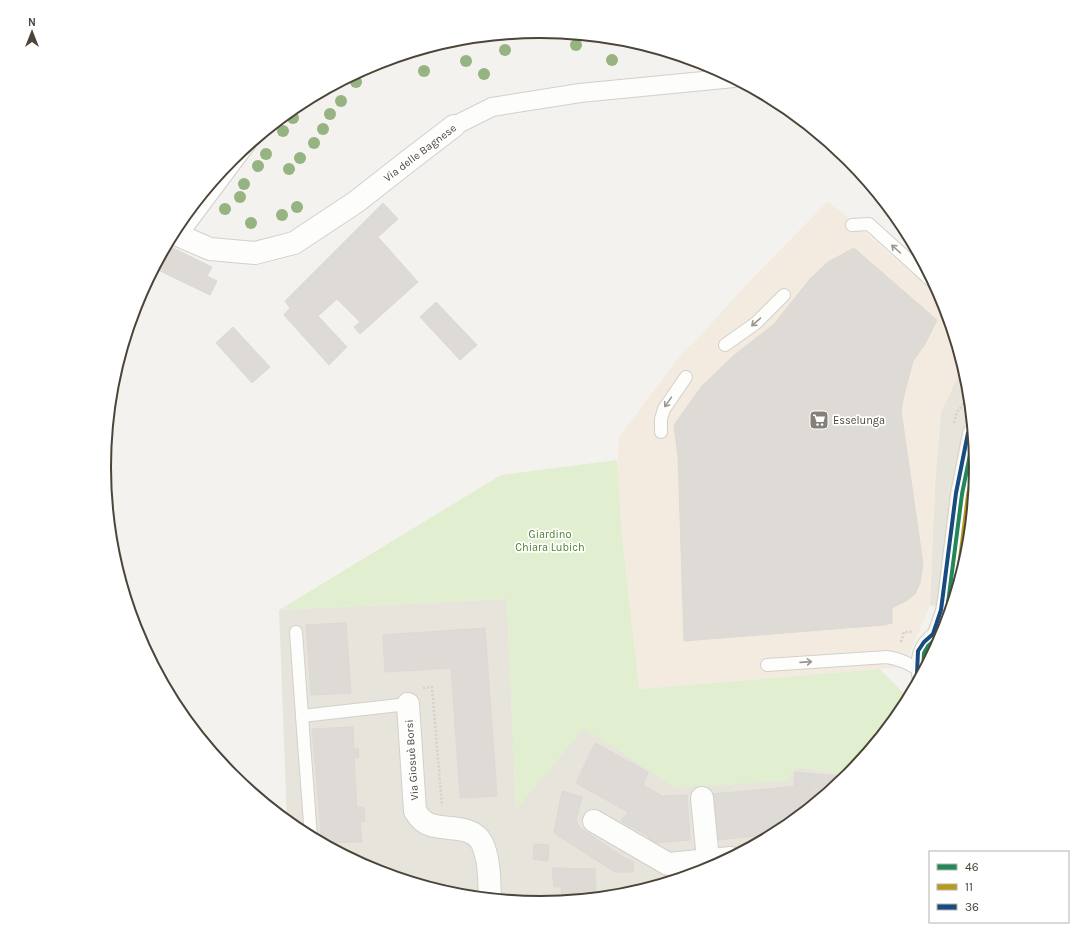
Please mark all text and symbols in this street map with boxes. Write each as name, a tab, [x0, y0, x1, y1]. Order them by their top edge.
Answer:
north arrow	[12, 12, 52, 52]
text: N	[28, 16, 36, 29]
street label: Via delle Bagnese	[381, 121, 459, 185]
one-way arrow	[890, 244, 901, 253]
one-way arrow	[752, 317, 762, 326]
one-way arrow	[664, 397, 673, 408]
supermarket icon: Esselunga	[808, 409, 830, 431]
place label: Esselunga	[833, 414, 885, 427]
park label: Giardino Chiara Lubich	[515, 528, 585, 554]
one-way arrow	[799, 659, 812, 666]
street label: Via Giosuè Borsi	[403, 719, 421, 801]
legend	[929, 851, 1069, 923]
text: 46	[965, 860, 979, 874]
text: 11	[965, 880, 973, 894]
text: 36	[965, 900, 979, 914]

